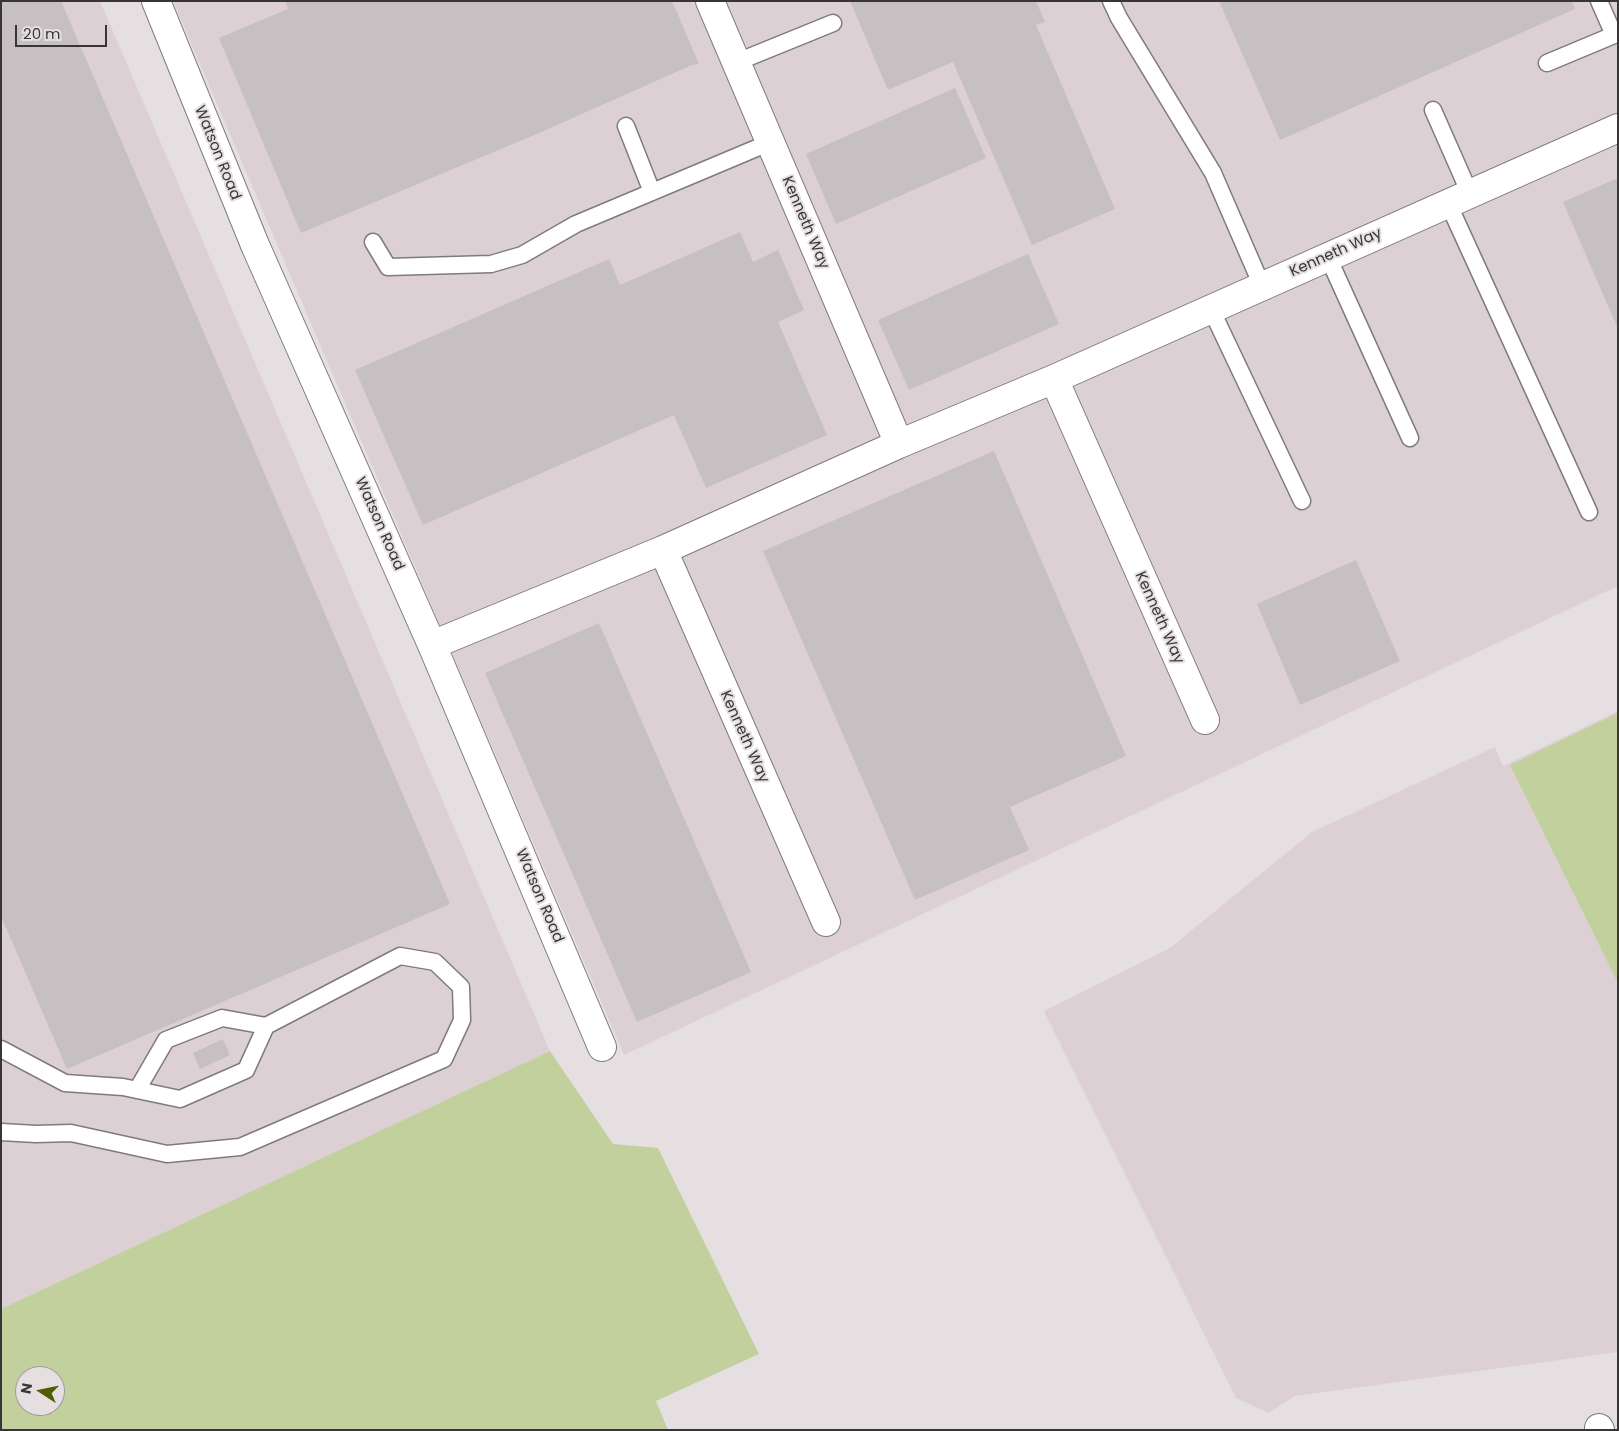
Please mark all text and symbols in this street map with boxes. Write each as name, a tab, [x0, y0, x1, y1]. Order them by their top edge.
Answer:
scale bar	[18, 15, 110, 47]
text: 20 m	[23, 23, 61, 44]
street label: Watson Road	[190, 103, 244, 203]
street label: Kenneth Way	[777, 174, 833, 272]
street label: Kenneth Way	[1287, 225, 1385, 281]
street label: Watson Road	[350, 475, 408, 573]
street label: Kenneth Way	[1131, 569, 1187, 667]
street label: Kenneth Way	[716, 688, 772, 786]
street label: Watson Road	[511, 846, 567, 946]
north arrow	[15, 1366, 65, 1416]
text: N	[15, 1381, 37, 1395]

